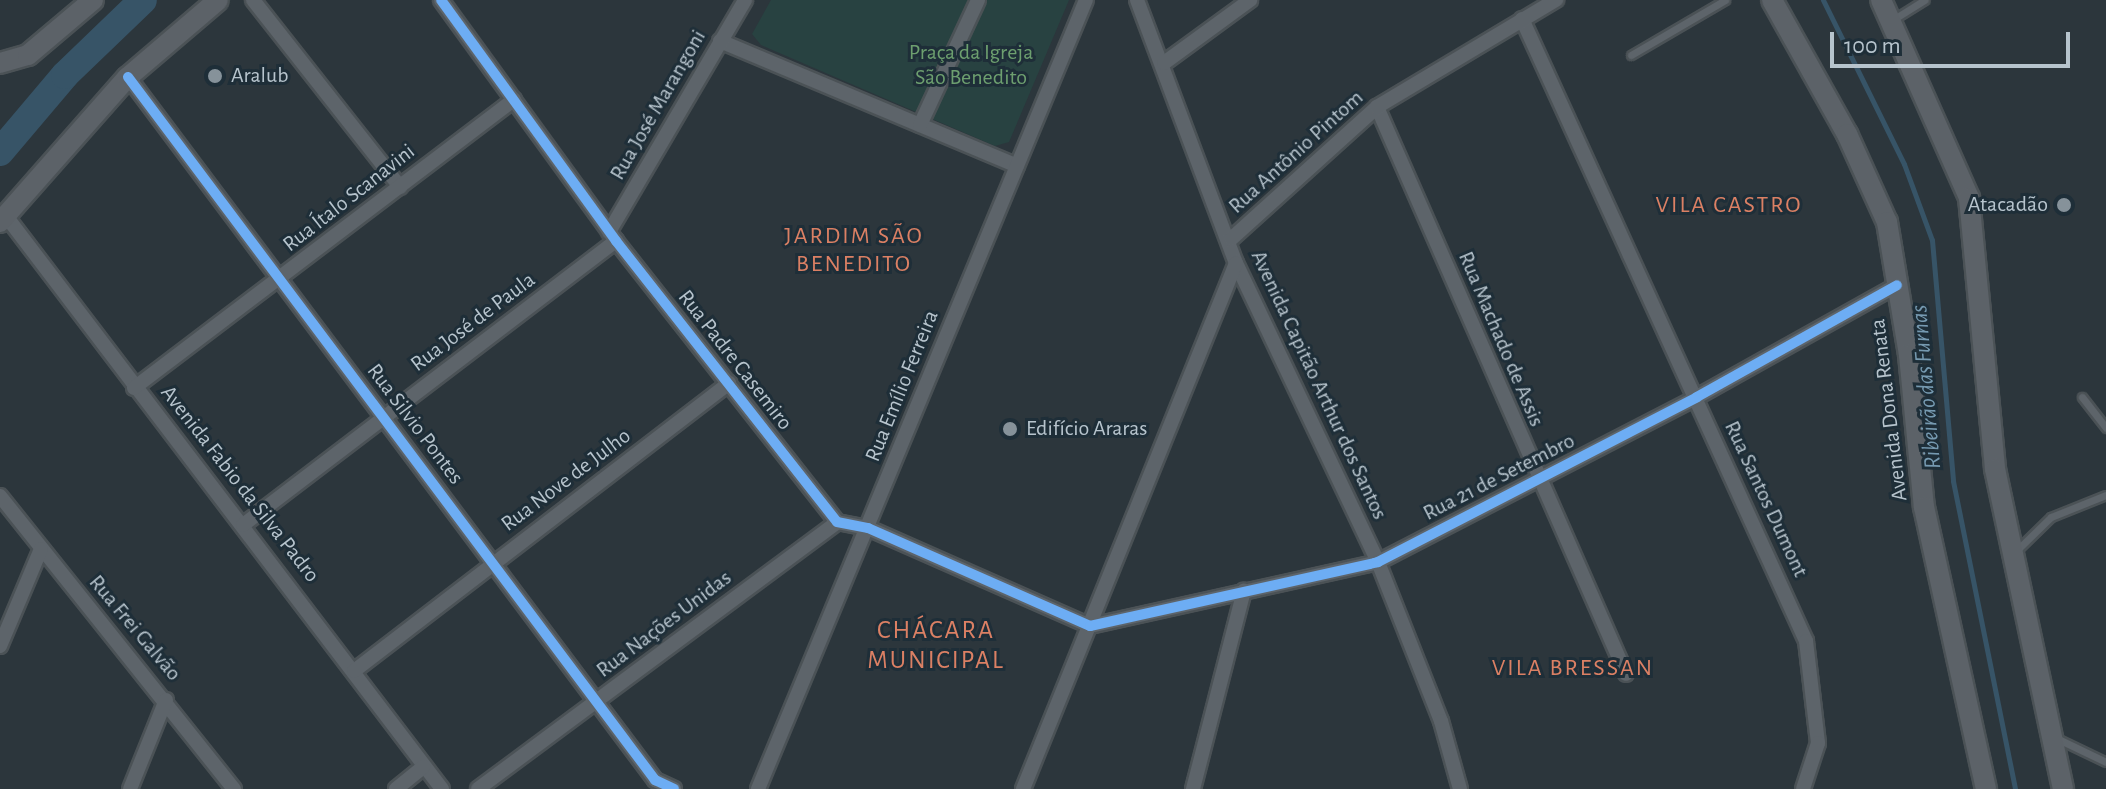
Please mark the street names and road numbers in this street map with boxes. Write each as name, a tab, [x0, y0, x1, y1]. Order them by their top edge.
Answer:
street label: Rua José Marangoni	[604, 25, 712, 185]
street label: Rua Antônio Pintom	[1223, 85, 1369, 219]
street label: Rua Ítalo Scanavini	[278, 138, 420, 258]
street label: Avenida Capitão Arthur dos Santos	[1245, 246, 1393, 524]
street label: Rua Machado de Assis	[1452, 248, 1550, 430]
street label: Rua José de Paula	[406, 267, 540, 377]
street label: Rua Padre Casemiro	[672, 285, 798, 435]
street label: Rua Emílio Ferreira	[860, 306, 944, 466]
street label: Avenida Dona Renata	[1865, 317, 1913, 503]
street label: Rua Silvio Pontes	[361, 358, 469, 490]
street label: Avenida Fabio da Silva Padro	[155, 380, 325, 588]
street label: Rua Santos Dumont	[1718, 417, 1814, 581]
street label: Rua Nove de Julho	[496, 423, 636, 537]
street label: Rua 21 de Setembro	[1419, 427, 1579, 527]
street label: Rua Nações Unidas	[591, 565, 737, 683]
street label: Rua Frei Galvão	[83, 570, 187, 686]

